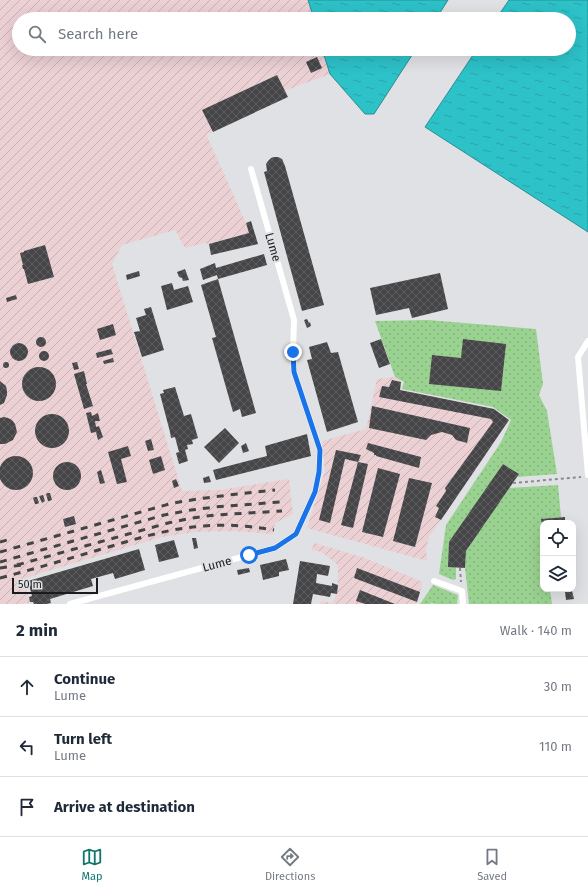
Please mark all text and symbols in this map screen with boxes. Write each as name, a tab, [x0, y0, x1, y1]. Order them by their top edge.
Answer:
search box	[12, 12, 576, 56]
icon: search	[26, 23, 48, 45]
text: Search here	[58, 25, 138, 43]
street label: Lume	[262, 231, 284, 263]
route end	[284, 343, 302, 361]
map controls	[540, 520, 576, 592]
button: locate	[540, 520, 576, 556]
route start	[240, 546, 258, 564]
street label: Lume	[201, 553, 233, 575]
button: layers	[540, 556, 576, 592]
scale bar	[12, 576, 98, 595]
text: 50 m	[18, 578, 42, 591]
text: 2 min	[16, 620, 58, 641]
text: Walk · 140 m	[500, 623, 572, 638]
text: Continue	[54, 670, 115, 688]
icon: ahead	[16, 676, 38, 698]
text: 30 m	[544, 679, 572, 694]
text: Lume	[54, 688, 86, 703]
text: Turn left	[54, 730, 112, 748]
icon: left	[16, 736, 38, 758]
text: 110 m	[539, 739, 572, 754]
text: Lume	[54, 748, 86, 763]
icon: arrive	[16, 796, 38, 818]
text: Arrive at destination	[54, 798, 195, 816]
tab: Map	[81, 846, 103, 883]
tab: Directions	[265, 846, 315, 883]
tab: Saved	[477, 846, 507, 883]

